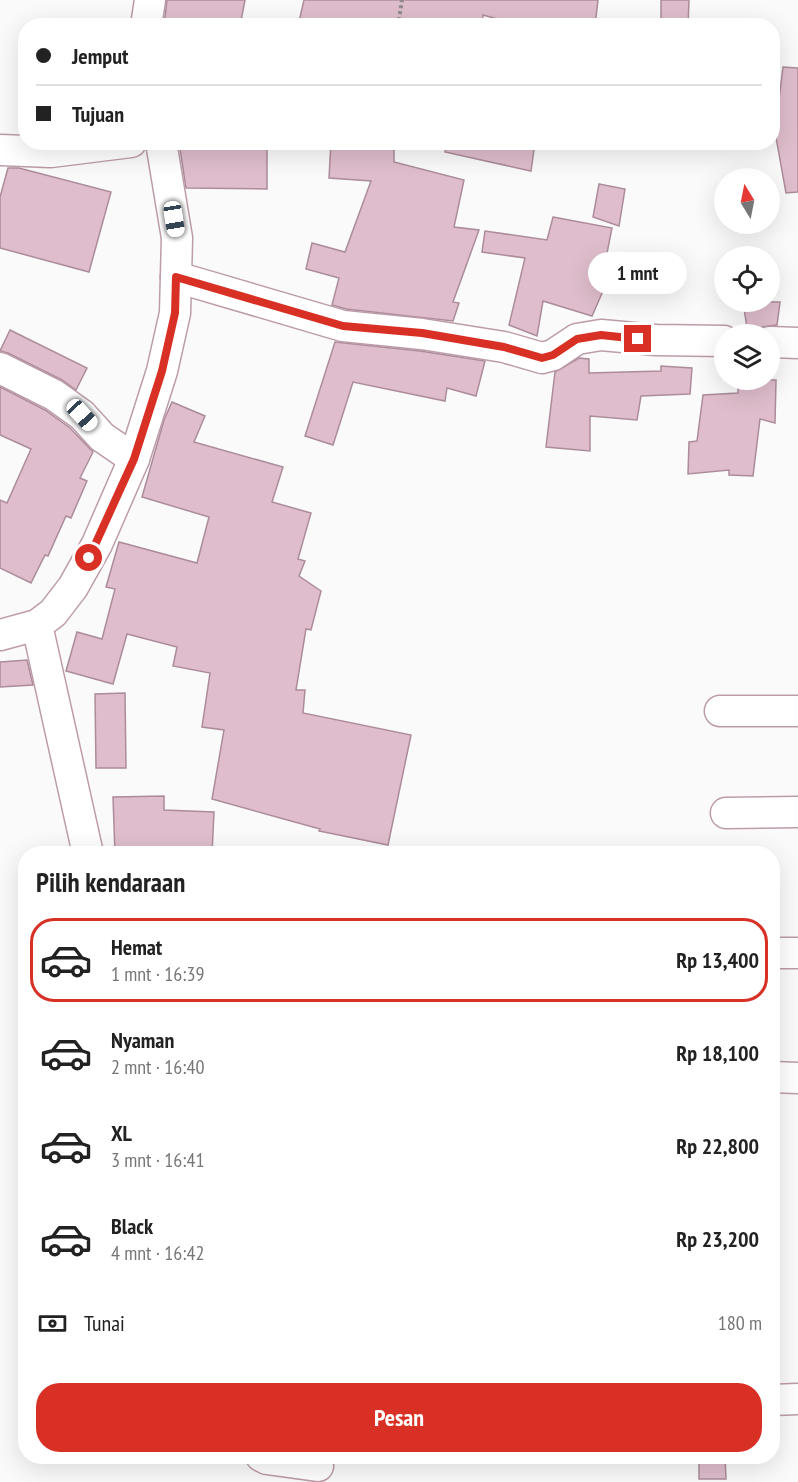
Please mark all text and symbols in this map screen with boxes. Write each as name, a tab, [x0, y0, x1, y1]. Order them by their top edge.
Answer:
text: Jemput	[72, 42, 128, 70]
text: Tujuan	[72, 100, 124, 128]
north arrow	[714, 168, 780, 234]
map controls	[714, 168, 780, 390]
car	[162, 200, 186, 238]
button: locate	[714, 246, 780, 312]
callout: 1 mnt	[588, 252, 688, 294]
text: 1 mnt	[617, 260, 658, 286]
button: layers	[714, 324, 780, 390]
route end	[624, 325, 651, 352]
car	[63, 396, 101, 434]
route start	[75, 544, 102, 571]
text: Pilih kendaraan	[36, 865, 185, 899]
icon: car	[39, 933, 93, 987]
text: Hemat	[111, 933, 162, 961]
text: Rp 13,400	[676, 946, 759, 974]
text: 1 mnt · 16:39	[111, 961, 204, 987]
icon: car	[39, 1026, 93, 1080]
text: Nyaman	[111, 1026, 174, 1054]
text: Rp 18,100	[676, 1039, 759, 1067]
text: 2 mnt · 16:40	[111, 1054, 204, 1080]
icon: car	[39, 1119, 93, 1173]
text: XL	[111, 1119, 132, 1147]
text: Rp 22,800	[676, 1132, 759, 1160]
text: 3 mnt · 16:41	[111, 1147, 204, 1173]
icon: car	[39, 1212, 93, 1266]
text: Black	[111, 1212, 153, 1240]
text: Rp 23,200	[676, 1225, 759, 1253]
text: 4 mnt · 16:42	[111, 1240, 204, 1266]
icon: cash	[36, 1307, 69, 1340]
text: Tunai	[84, 1309, 125, 1337]
text: 180 m	[718, 1310, 762, 1336]
button: Pesan	[36, 1383, 762, 1452]

